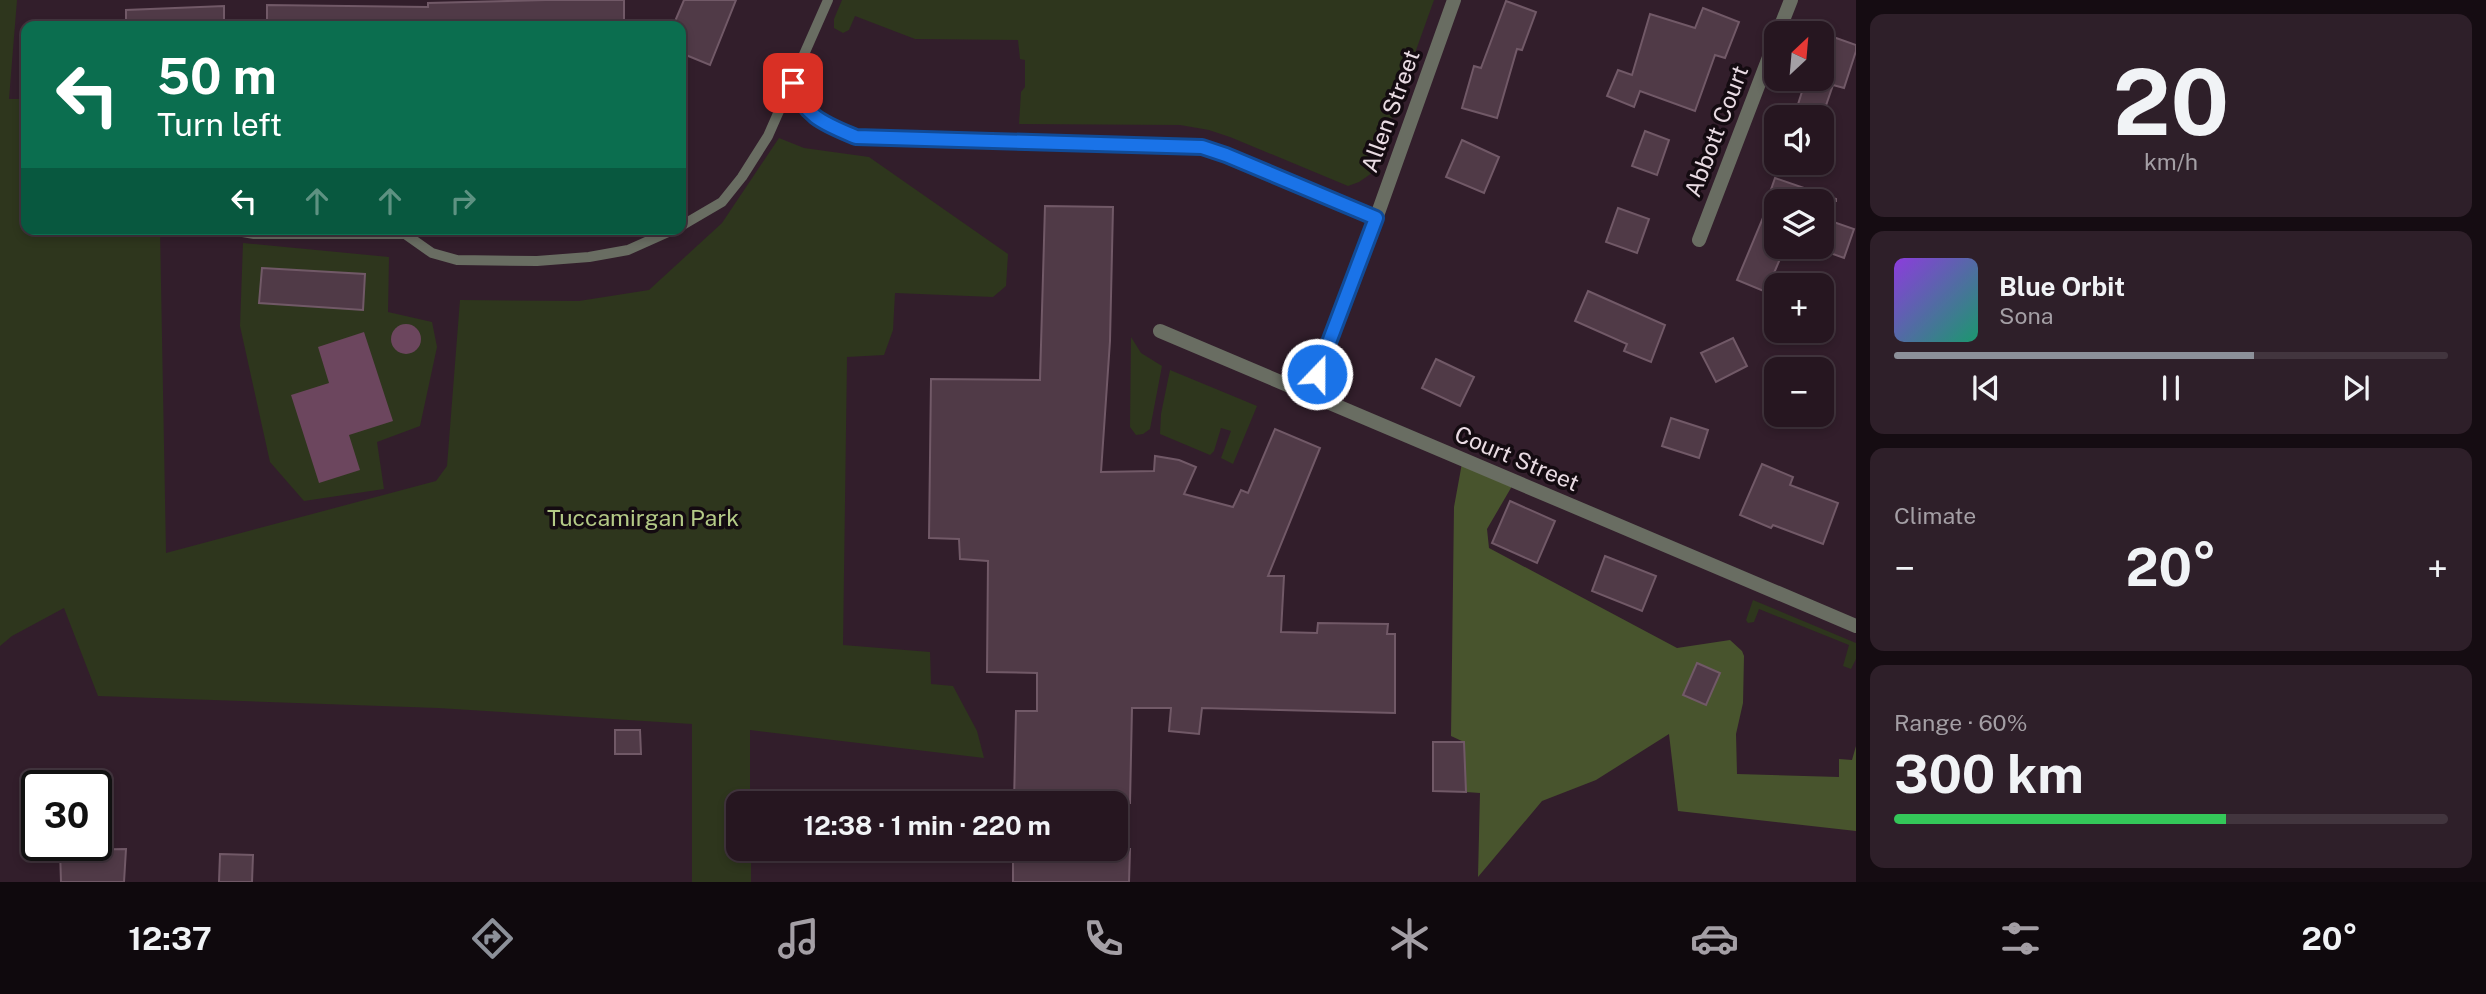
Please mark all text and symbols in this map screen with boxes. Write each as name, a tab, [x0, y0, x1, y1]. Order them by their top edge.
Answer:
north arrow	[1764, 21, 1834, 91]
map controls	[1764, 21, 1834, 427]
street label: Allen Street	[1355, 46, 1425, 176]
text: 50 m	[157, 47, 277, 105]
icon: left	[42, 49, 133, 140]
text: 20	[2113, 49, 2229, 155]
pin	[763, 53, 823, 113]
street label: Abbott Court	[1679, 62, 1753, 200]
icon: arrive	[774, 64, 812, 102]
button: sound	[1764, 105, 1834, 175]
text: Turn left	[157, 106, 282, 143]
text: km/h	[2144, 148, 2198, 175]
icon: left	[225, 182, 263, 220]
icon: ahead	[298, 182, 336, 220]
icon: ahead	[371, 182, 409, 220]
icon: right	[444, 182, 482, 220]
button: layers	[1764, 189, 1834, 259]
text: Blue Orbit	[1999, 271, 2125, 302]
button: +	[1764, 273, 1834, 343]
text: Sona	[1999, 302, 2053, 329]
position arrow	[1280, 337, 1354, 411]
button: −	[1764, 357, 1834, 427]
icon: previous	[1967, 369, 2005, 407]
icon: pause	[2152, 369, 2190, 407]
icon: next	[2337, 369, 2375, 407]
street label: Court Street	[1451, 420, 1583, 496]
text: Climate	[1894, 502, 1976, 529]
park label: Tuccamirgan Park	[547, 504, 739, 531]
text: 20°	[2125, 537, 2217, 598]
text: −	[1894, 546, 1915, 591]
text: +	[2427, 546, 2448, 591]
text: Range · 60%	[1894, 709, 2027, 736]
text: 300 km	[1894, 744, 2084, 805]
speed limit sign: 30	[21, 770, 112, 861]
text: 12:38 · 1 min · 220 m	[803, 810, 1051, 841]
icon: directions	[468, 914, 517, 963]
icon: music	[774, 914, 823, 963]
icon: phone	[1079, 914, 1128, 963]
icon: climate	[1385, 914, 1434, 963]
icon: car	[1690, 914, 1739, 963]
icon: filters	[1996, 914, 2045, 963]
text: 12:37	[128, 920, 212, 957]
text: 20°	[2302, 920, 2358, 957]

